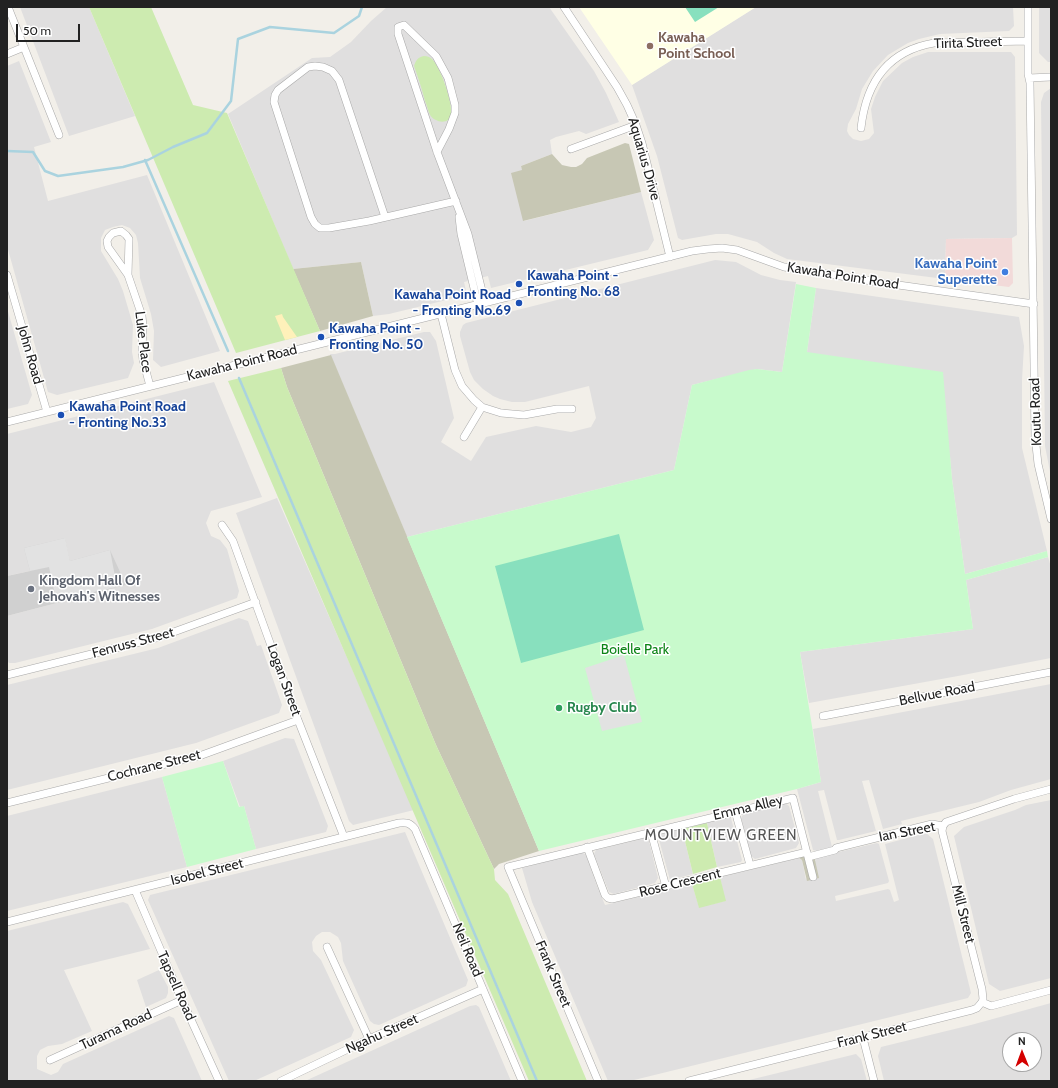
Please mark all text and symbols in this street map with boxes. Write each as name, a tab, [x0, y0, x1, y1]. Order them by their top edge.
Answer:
scale bar	[18, 16, 82, 42]
text: 50 m	[23, 23, 51, 38]
place label: Kawaha Point School	[658, 30, 735, 62]
street label: Tirita Street	[934, 33, 1002, 53]
marker: Kawaha Point School	[645, 41, 655, 51]
street label: Aquarius Drive	[624, 116, 664, 202]
place label: Kawaha Point Superette	[915, 256, 997, 288]
street label: Kawaha Point Road	[786, 259, 900, 293]
marker: Kawaha Point Superette	[1000, 267, 1010, 277]
place label: Kawaha Point - Fronting No. 68	[527, 268, 620, 300]
marker: Kawaha Point - Fronting No. 68	[514, 279, 524, 289]
place label: Kawaha Point Road - Fronting No.69	[394, 287, 511, 320]
marker: Kawaha Point Road - Fronting No.69	[514, 298, 524, 308]
street label: Luke Place	[131, 310, 155, 374]
place label: Kawaha Point - Fronting No. 50	[329, 321, 423, 354]
street label: John Road	[14, 324, 46, 386]
marker: Kawaha Point - Fronting No. 50	[316, 332, 326, 342]
street label: Kawaha Point Road	[185, 341, 299, 385]
street label: Koutu Road	[1026, 378, 1046, 446]
place label: Kawaha Point Road - Fronting No.33	[69, 399, 186, 432]
marker: Kawaha Point Road - Fronting No.33	[56, 410, 66, 420]
place label: Kingdom Hall Of Jehovah's Witnesses	[39, 573, 160, 606]
marker: Kingdom Hall Of Jehovah's Witnesses	[26, 584, 36, 594]
street label: Fenruss Street	[90, 624, 176, 662]
street label: Logan Street	[263, 642, 305, 718]
park label: Boielle Park	[601, 642, 669, 658]
street label: Bellvue Road	[898, 678, 976, 710]
place label: Rugby Club	[567, 700, 637, 716]
marker: Rugby Club	[554, 703, 564, 713]
street label: Cochrane Street	[106, 746, 202, 786]
street label: Emma Alley	[711, 792, 785, 824]
street label: Ian Street	[877, 818, 937, 846]
district label: MOUNTVIEW GREEN	[644, 827, 798, 845]
street label: Isobel Street	[169, 855, 245, 889]
street label: Rose Crescent	[637, 865, 723, 901]
street label: Mill Street	[948, 883, 978, 945]
street label: Neil Road	[448, 921, 486, 979]
street label: Frank Street	[531, 938, 575, 1010]
street label: Tapsell Road	[153, 949, 199, 1023]
street label: Turama Road	[77, 1006, 155, 1054]
street label: Ngahu Street	[343, 1011, 421, 1057]
street label: Frank Street	[836, 1018, 908, 1052]
north arrow	[1002, 1032, 1042, 1072]
text: N	[1018, 1034, 1026, 1048]

